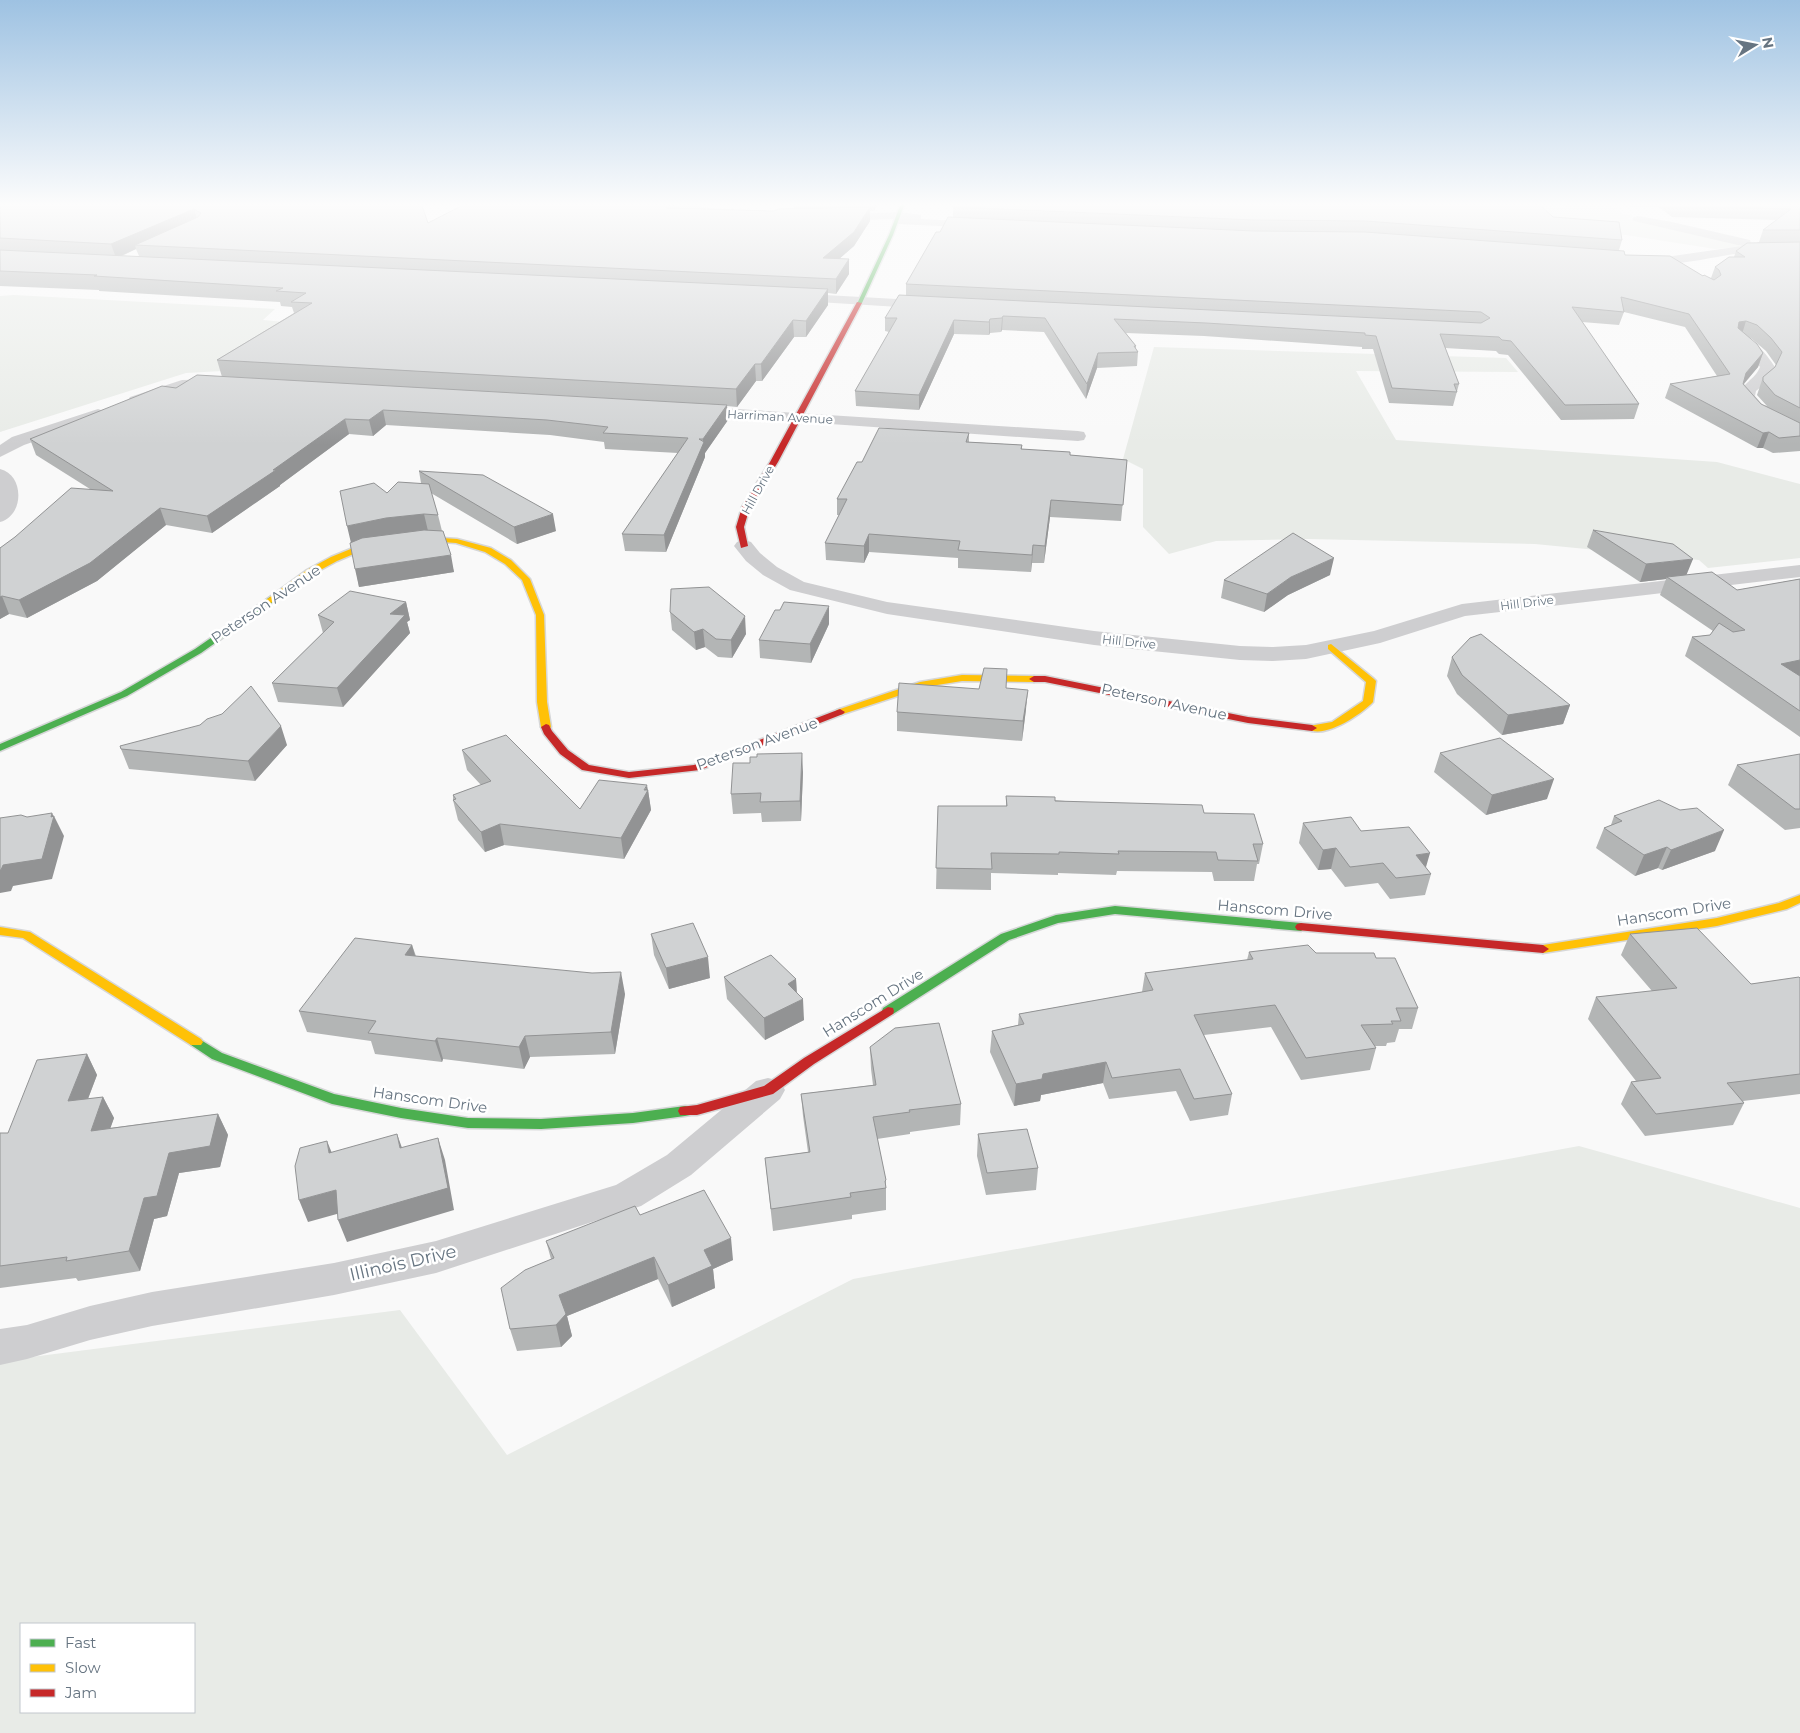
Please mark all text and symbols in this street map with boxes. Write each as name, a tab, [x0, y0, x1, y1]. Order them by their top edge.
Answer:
north arrow	[1730, 20, 1780, 70]
text: N	[1758, 36, 1778, 50]
street label: Harriman Avenue	[727, 406, 833, 427]
street label: Hill Drive	[738, 462, 777, 517]
street label: Peterson Avenue	[207, 560, 324, 647]
street label: Hill Drive	[1499, 592, 1555, 613]
street label: Hill Drive	[1101, 631, 1157, 652]
street label: Peterson Avenue	[1100, 679, 1229, 724]
street label: Peterson Avenue	[693, 713, 820, 774]
street label: Hanscom Drive	[1615, 893, 1732, 930]
street label: Hanscom Drive	[1217, 895, 1333, 924]
street label: Hanscom Drive	[819, 964, 927, 1041]
street label: Hanscom Drive	[372, 1082, 489, 1117]
street label: Illinois Drive	[347, 1240, 459, 1286]
legend	[20, 1623, 195, 1713]
text: Fast	[65, 1633, 96, 1652]
text: Slow	[65, 1658, 101, 1677]
text: Jam	[64, 1683, 97, 1702]

